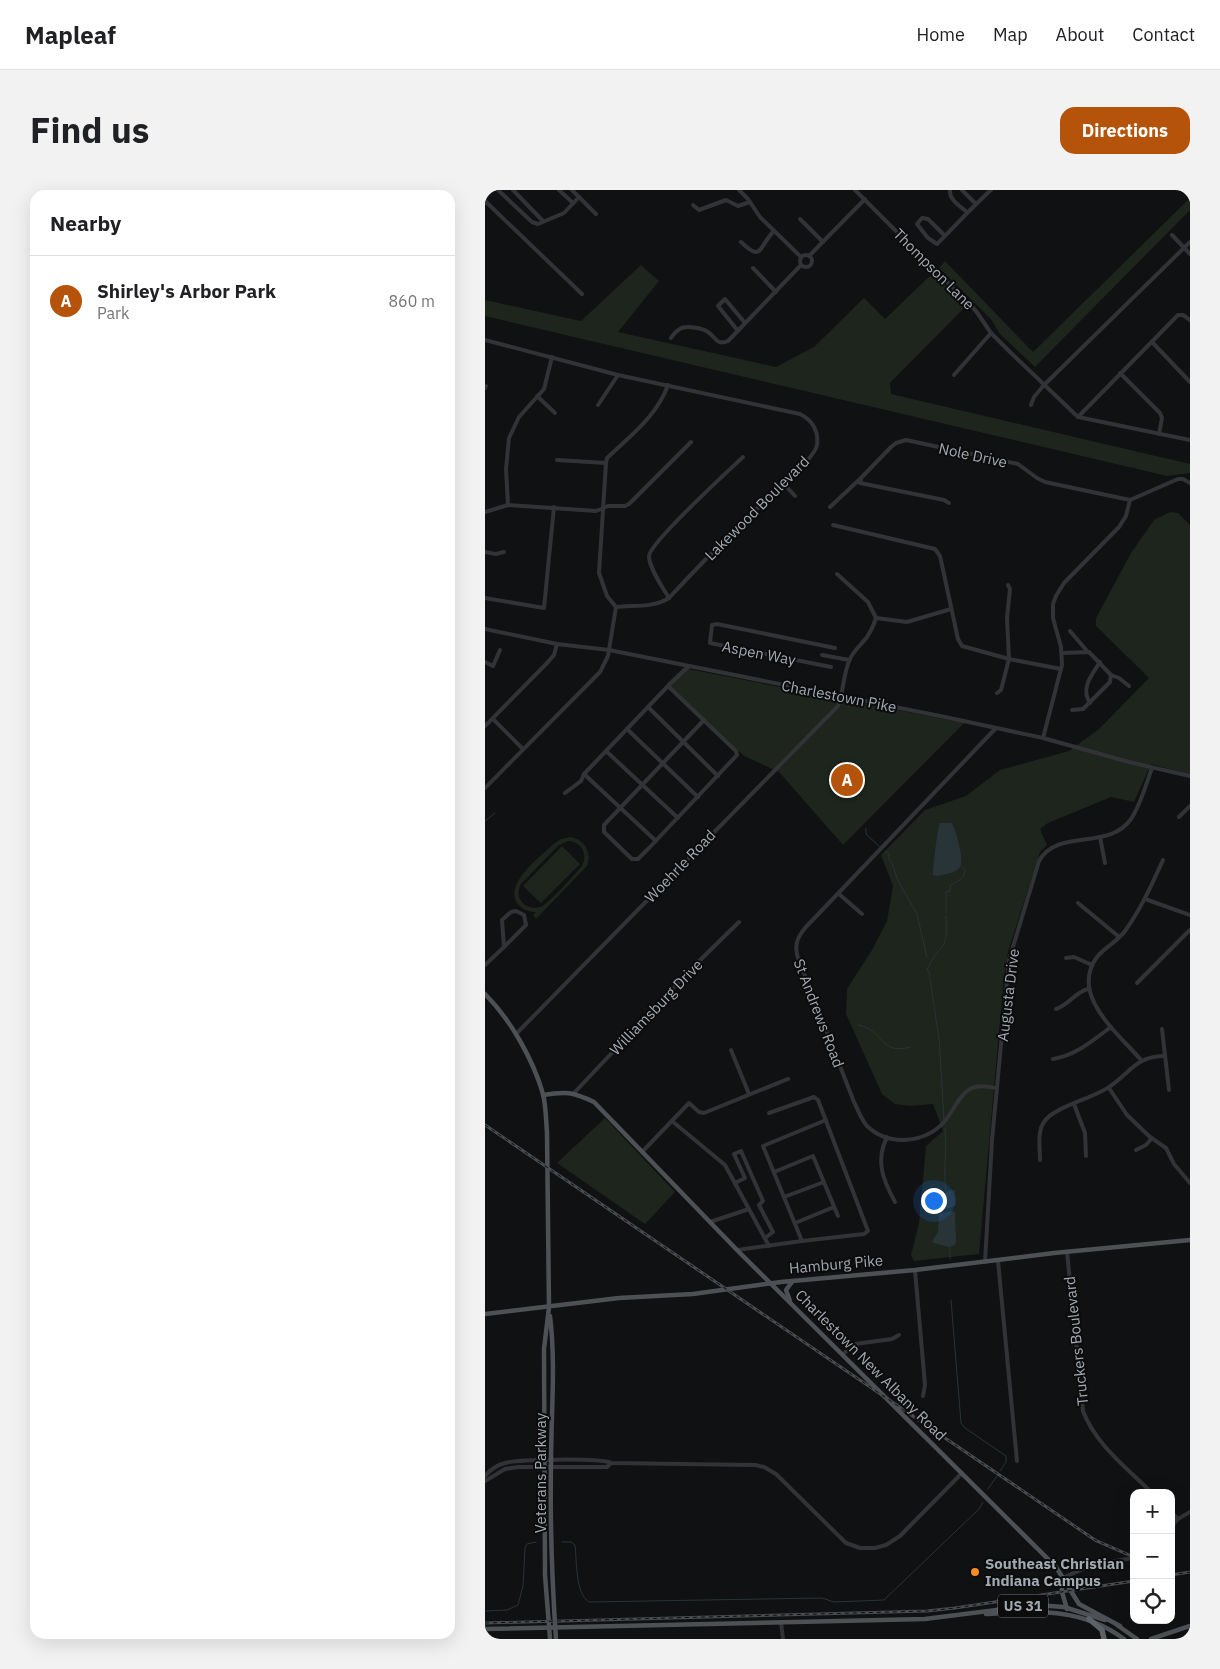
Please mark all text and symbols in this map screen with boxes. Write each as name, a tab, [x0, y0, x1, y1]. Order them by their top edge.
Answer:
text: Mapleaf	[25, 19, 116, 51]
text: Home	[917, 23, 965, 46]
text: Map	[993, 23, 1028, 46]
text: About	[1056, 23, 1104, 46]
text: Contact	[1132, 23, 1195, 46]
text: Find us	[30, 107, 149, 153]
button: Directions	[1060, 107, 1190, 154]
text: Nearby	[50, 209, 121, 237]
street label: Thompson Lane	[889, 224, 979, 314]
text: Shirley's Arbor Park	[97, 279, 276, 303]
text: A	[61, 291, 71, 311]
text: 860 m	[388, 291, 435, 311]
text: Park	[97, 303, 129, 323]
street label: Nole Drive	[937, 438, 1009, 472]
street label: Lakewood Boulevard	[701, 452, 813, 564]
street label: Aspen Way	[721, 637, 798, 670]
street label: Charlestown Pike	[780, 676, 898, 716]
pin: A	[831, 761, 863, 799]
street label: Woehrle Road	[640, 826, 720, 906]
street label: Augusta Drive	[993, 948, 1023, 1042]
street label: Williamsburg Drive	[605, 955, 707, 1059]
street label: St Andrews Road	[790, 956, 848, 1070]
your location	[921, 1188, 947, 1214]
street label: Hamburg Pike	[788, 1250, 884, 1278]
street label: Truckers Boulevard	[1060, 1275, 1092, 1407]
street label: Charlestown New Albany Road	[791, 1285, 951, 1445]
street label: Veterans Parkway	[531, 1412, 550, 1533]
map controls	[1130, 1489, 1175, 1624]
button: +	[1130, 1489, 1175, 1534]
button: −	[1130, 1534, 1175, 1579]
place label: Southeast Christian Indiana Campus	[985, 1554, 1124, 1590]
marker: Southeast Christian Indiana Campus	[969, 1566, 981, 1578]
button: locate	[1130, 1579, 1175, 1624]
road number: US 31	[998, 1594, 1048, 1618]

